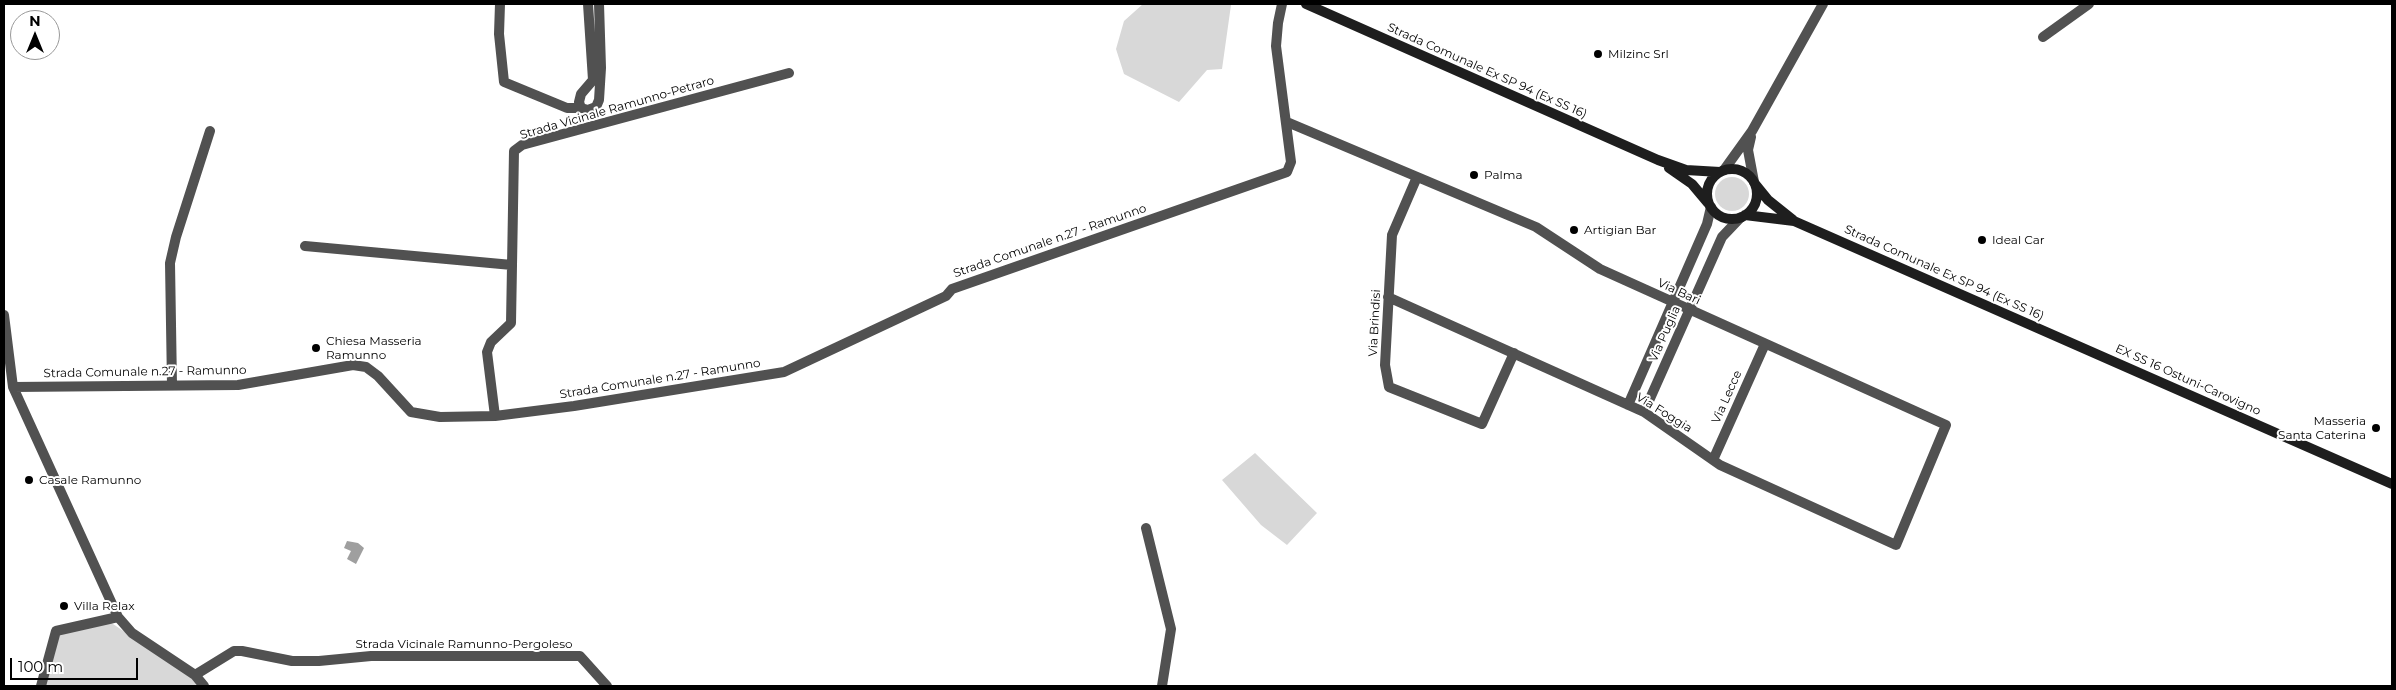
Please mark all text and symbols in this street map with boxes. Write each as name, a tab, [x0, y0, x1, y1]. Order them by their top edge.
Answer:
north arrow	[10, 10, 60, 60]
text: N	[29, 12, 41, 30]
street label: Strada Comunale Ex SP 94 (Ex SS 16)	[1385, 20, 1589, 122]
place label: Milzinc Srl	[1608, 47, 1669, 61]
marker: Milzinc Srl	[1592, 48, 1604, 60]
street label: Strada Vicinale Ramunno-Petraro	[518, 73, 716, 143]
place label: Palma	[1484, 168, 1523, 182]
marker: Palma	[1468, 169, 1480, 181]
street label: Strada Comunale n.27 - Ramunno	[952, 201, 1148, 281]
street label: Strada Comunale Ex SP 94 (Ex SS 16)	[1842, 222, 2046, 324]
place label: Artigian Bar	[1584, 223, 1656, 237]
marker: Artigian Bar	[1568, 224, 1580, 236]
place label: Ideal Car	[1992, 233, 2045, 247]
marker: Ideal Car	[1976, 234, 1988, 246]
street label: Via Bari	[1655, 276, 1703, 308]
street label: Via Brindisi	[1366, 289, 1384, 357]
street label: Via Puglia	[1646, 304, 1684, 364]
place label: Chiesa Masseria Ramunno	[326, 334, 422, 362]
street label: EX SS 16 Ostuni-Carovigno	[2113, 341, 2263, 419]
marker: Chiesa Masseria Ramunno	[310, 342, 322, 354]
street label: Strada Comunale n.27 - Ramunno	[559, 356, 761, 402]
street label: Strada Comunale n.27 - Ramunno	[43, 363, 247, 381]
street label: Via Lecce	[1709, 368, 1745, 426]
street label: Via Foggia	[1633, 390, 1695, 436]
place label: Masseria Santa Caterina	[2278, 414, 2366, 442]
marker: Masseria Santa Caterina	[2370, 422, 2382, 434]
place label: Casale Ramunno	[39, 473, 141, 487]
marker: Casale Ramunno	[23, 474, 35, 486]
place label: Villa Relax	[74, 599, 135, 613]
marker: Villa Relax	[58, 600, 70, 612]
street label: Strada Vicinale Ramunno-Pergoleso	[355, 637, 573, 651]
scale bar	[12, 648, 140, 680]
text: 100 m	[18, 657, 63, 676]

